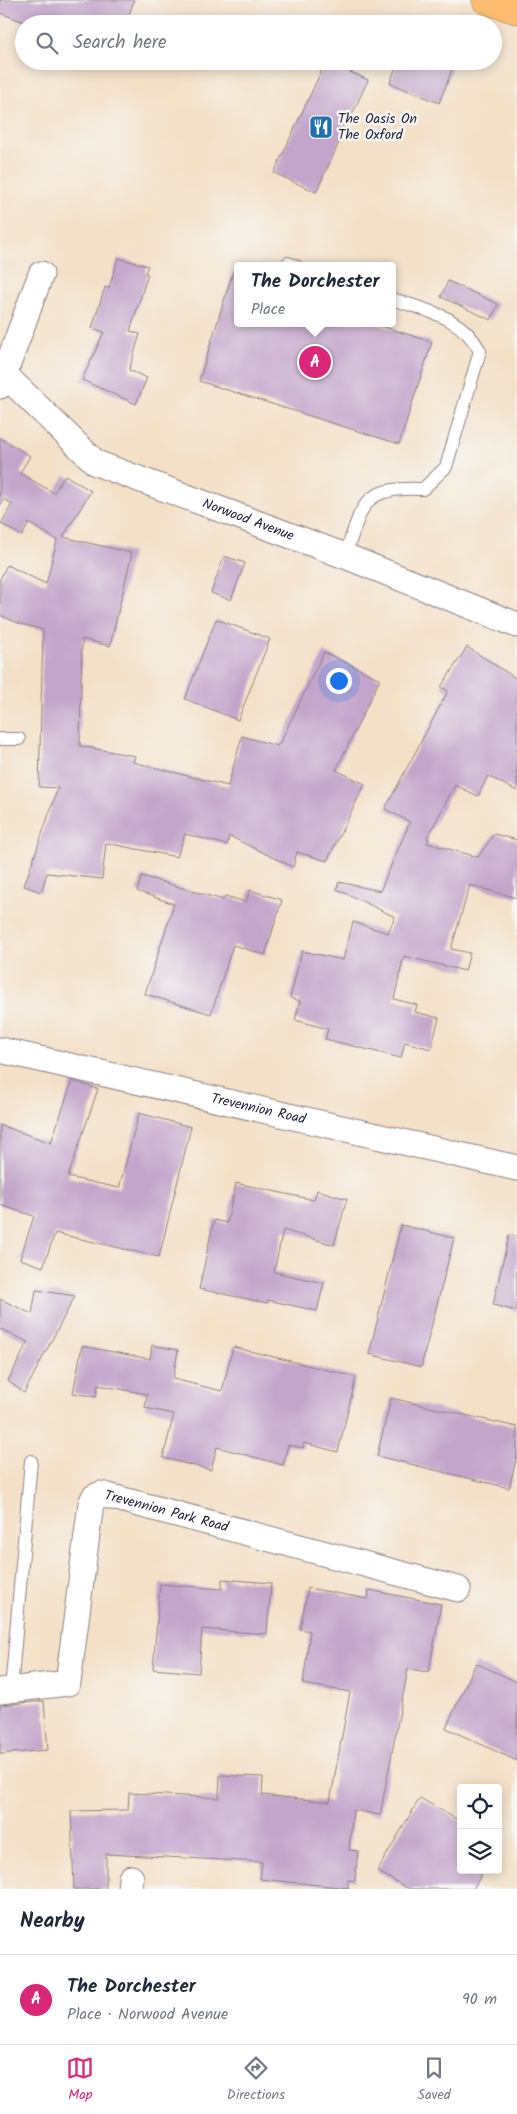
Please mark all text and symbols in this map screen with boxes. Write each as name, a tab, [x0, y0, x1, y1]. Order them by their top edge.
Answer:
search box	[15, 15, 502, 70]
text: Search here	[73, 28, 167, 58]
icon: search	[33, 29, 61, 57]
place label: The Oasis On The Oxford	[338, 108, 417, 146]
restaurant icon: The Oasis On The Oxford	[308, 114, 334, 140]
popup	[234, 262, 396, 327]
text: The Dorchester	[251, 267, 379, 297]
text: Place	[251, 297, 285, 322]
pin: A	[299, 343, 331, 381]
street label: Norwood Avenue	[199, 493, 298, 547]
your location	[326, 668, 352, 694]
street label: Trevennion Road	[209, 1088, 309, 1131]
street label: Trevennion Park Road	[102, 1484, 232, 1539]
map controls	[457, 1784, 502, 1874]
button: locate	[457, 1784, 502, 1829]
button: layers	[457, 1829, 502, 1874]
text: Nearby	[20, 1905, 85, 1938]
text: The Dorchester	[67, 1972, 196, 2002]
text: A	[31, 1987, 41, 2012]
text: 90 m	[462, 1987, 497, 2012]
text: Place · Norwood Avenue	[67, 2002, 228, 2027]
tab: Map	[66, 2054, 94, 2106]
tab: Directions	[227, 2054, 285, 2106]
tab: Saved	[417, 2054, 451, 2106]

